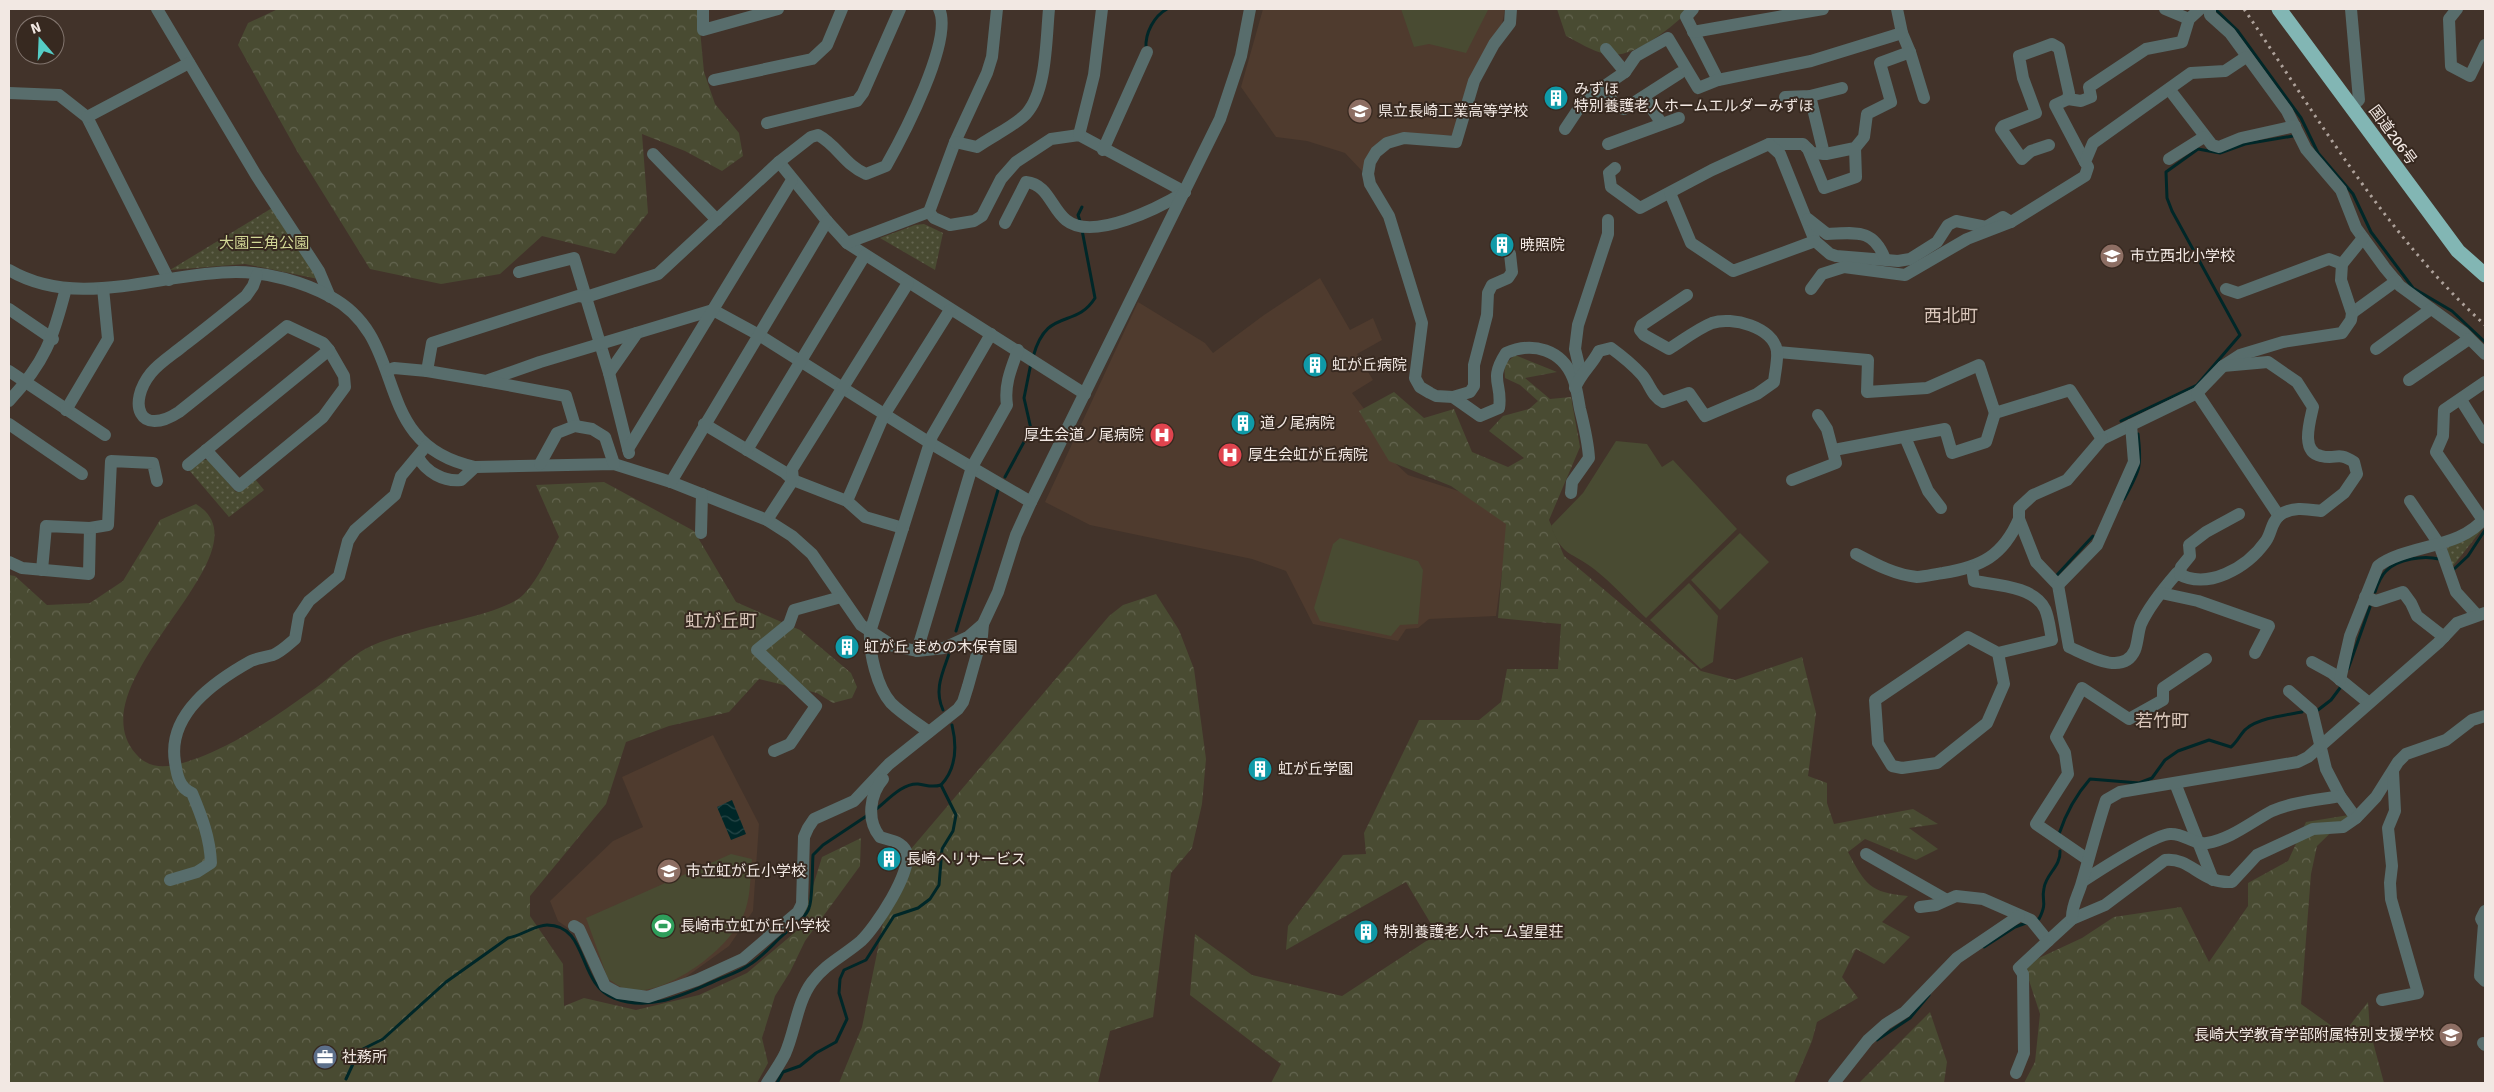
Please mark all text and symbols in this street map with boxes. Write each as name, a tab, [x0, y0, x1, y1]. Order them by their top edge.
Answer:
north arrow	[15, 15, 65, 65]
text: N	[29, 19, 43, 38]
place label: みずほ 特別養護老人ホームエルダーみずほ	[1574, 80, 1814, 115]
building icon: みずほ 特別養護老人ホームエルダーみずほ	[1543, 85, 1569, 111]
school or university icon: 県立長崎工業高等学校	[1347, 98, 1373, 124]
place label: 県立長崎工業高等学校	[1378, 102, 1528, 120]
street label: 国道206号	[2365, 102, 2421, 168]
building icon: 暁照院	[1489, 232, 1515, 258]
park label: 大園三角公園	[219, 234, 309, 252]
place label: 暁照院	[1520, 236, 1565, 254]
school or university icon: 市立西北小学校	[2099, 243, 2125, 269]
place label: 市立西北小学校	[2130, 247, 2235, 265]
district label: 西北町	[1924, 305, 1978, 327]
building icon: 虹が丘病院	[1302, 352, 1328, 378]
place label: 虹が丘病院	[1332, 356, 1407, 374]
building icon: 道ノ尾病院	[1230, 410, 1256, 436]
place label: 道ノ尾病院	[1260, 414, 1335, 432]
hospital icon: 厚生会道ノ尾病院	[1149, 422, 1175, 448]
place label: 厚生会道ノ尾病院	[1024, 426, 1144, 444]
hospital icon: 厚生会虹が丘病院	[1217, 442, 1243, 468]
place label: 厚生会虹が丘病院	[1248, 446, 1368, 464]
district label: 虹が丘町	[685, 610, 757, 632]
building icon: 虹が丘 まめの木保育園	[834, 634, 860, 660]
place label: 虹が丘 まめの木保育園	[864, 638, 1017, 656]
district label: 若竹町	[2135, 710, 2189, 732]
building icon: 虹が丘学園	[1247, 756, 1273, 782]
place label: 虹が丘学園	[1278, 760, 1353, 778]
building icon: 長崎ヘリサービス	[876, 846, 902, 872]
place label: 長崎ヘリサービス	[906, 850, 1026, 868]
school or university icon: 市立虹が丘小学校	[656, 858, 682, 884]
place label: 市立虹が丘小学校	[686, 862, 806, 880]
sports icon: 長崎市立虹が丘小学校	[650, 913, 676, 939]
place label: 長崎市立虹が丘小学校	[680, 917, 830, 935]
building icon: 特別養護老人ホーム望星荘	[1353, 919, 1379, 945]
place label: 特別養護老人ホーム望星荘	[1384, 923, 1564, 941]
school or university icon: 長崎大学教育学部附属特別支援学校	[2438, 1022, 2464, 1048]
place label: 長崎大学教育学部附属特別支援学校	[2194, 1026, 2434, 1044]
office icon: 社務所	[312, 1044, 338, 1070]
place label: 社務所	[342, 1048, 387, 1066]

